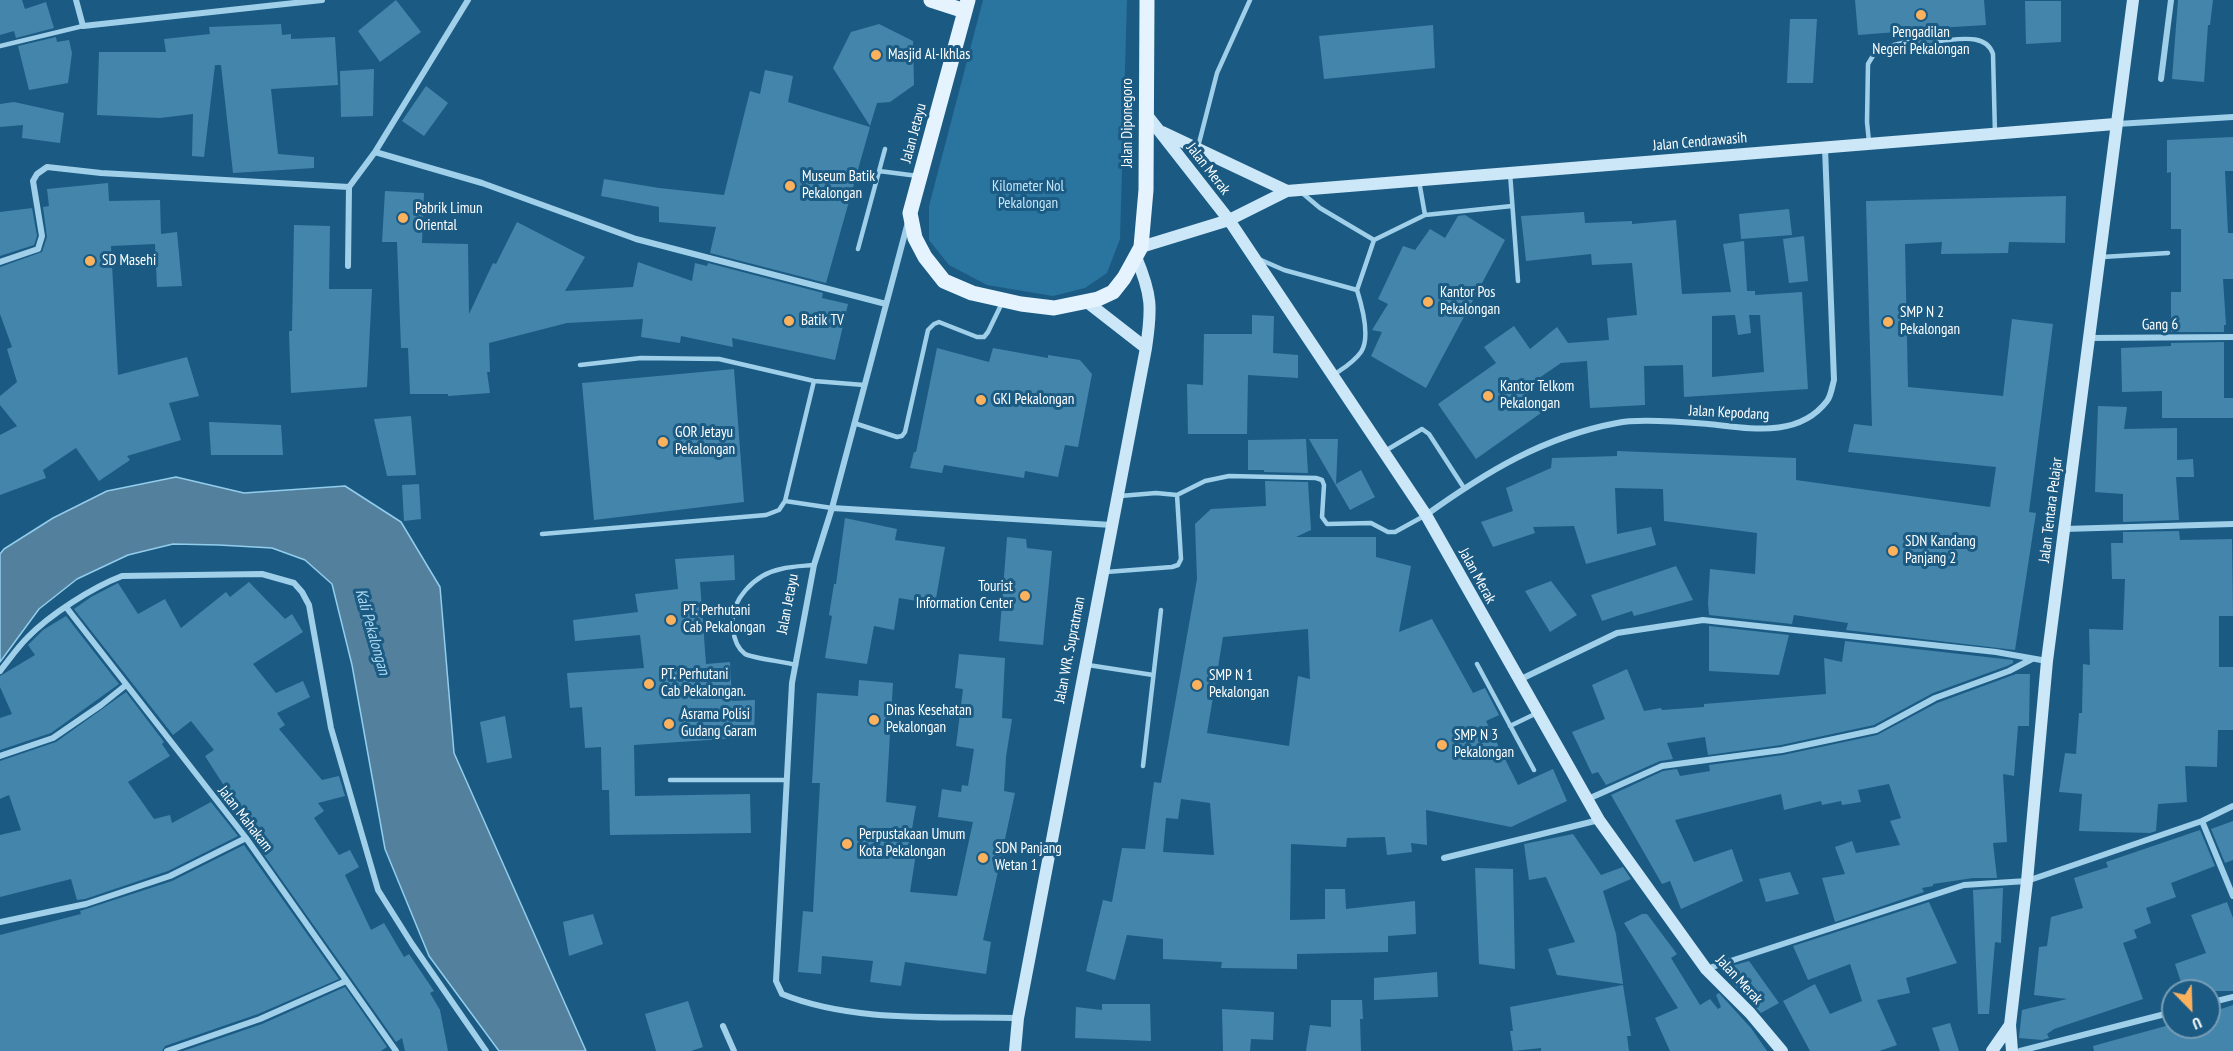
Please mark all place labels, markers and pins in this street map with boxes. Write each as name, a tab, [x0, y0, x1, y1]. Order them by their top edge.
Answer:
marker: Pengadilan Negeri Pekalongan	[1914, 8, 1928, 22]
place label: Pengadilan Negeri Pekalongan	[1872, 24, 1970, 59]
place label: Masjid Al-Ikhlas	[888, 46, 970, 64]
marker: Masjid Al-Ikhlas	[869, 48, 883, 62]
place label: Museum Batik Pekalongan	[802, 168, 875, 203]
marker: Museum Batik Pekalongan	[783, 179, 797, 193]
place label: Pabrik Limun Oriental	[415, 200, 483, 235]
marker: Pabrik Limun Oriental	[396, 211, 410, 225]
place label: SD Masehi	[102, 252, 156, 270]
marker: SD Masehi	[83, 254, 97, 268]
place label: Kantor Pos Pekalongan	[1440, 284, 1500, 319]
marker: Kantor Pos Pekalongan	[1421, 295, 1435, 309]
place label: SMP N 2 Pekalongan	[1900, 304, 1960, 339]
place label: Batik TV	[801, 312, 844, 330]
marker: Batik TV	[782, 314, 796, 328]
marker: SMP N 2 Pekalongan	[1881, 315, 1895, 329]
place label: Kantor Telkom Pekalongan	[1500, 378, 1574, 413]
marker: Kantor Telkom Pekalongan	[1481, 389, 1495, 403]
place label: GKI Pekalongan	[993, 391, 1074, 409]
marker: GKI Pekalongan	[974, 393, 988, 407]
place label: GOR Jetayu Pekalongan	[675, 424, 735, 459]
marker: GOR Jetayu Pekalongan	[656, 435, 670, 449]
place label: SDN Kandang Panjang 2	[1905, 533, 1976, 568]
marker: SDN Kandang Panjang 2	[1886, 544, 1900, 558]
place label: Tourist Information Center	[916, 578, 1013, 613]
marker: Tourist Information Center	[1018, 589, 1032, 603]
place label: PT. Perhutani Cab Pekalongan	[683, 602, 765, 637]
marker: PT. Perhutani Cab Pekalongan	[664, 613, 678, 627]
place label: PT. Perhutani Cab Pekalongan.	[661, 666, 746, 701]
place label: SMP N 1 Pekalongan	[1209, 667, 1269, 702]
marker: PT. Perhutani Cab Pekalongan.	[642, 677, 656, 691]
marker: SMP N 1 Pekalongan	[1190, 678, 1204, 692]
place label: Dinas Kesehatan Pekalongan	[886, 702, 972, 737]
place label: Asrama Polisi Gudang Garam	[681, 706, 757, 741]
marker: Dinas Kesehatan Pekalongan	[867, 713, 881, 727]
marker: Asrama Polisi Gudang Garam	[662, 717, 676, 731]
place label: SMP N 3 Pekalongan	[1454, 727, 1514, 762]
marker: SMP N 3 Pekalongan	[1435, 738, 1449, 752]
place label: Perpustakaan Umum Kota Pekalongan	[859, 826, 965, 861]
marker: Perpustakaan Umum Kota Pekalongan	[840, 837, 854, 851]
place label: SDN Panjang Wetan 1	[995, 840, 1062, 875]
marker: SDN Panjang Wetan 1	[976, 851, 990, 865]

